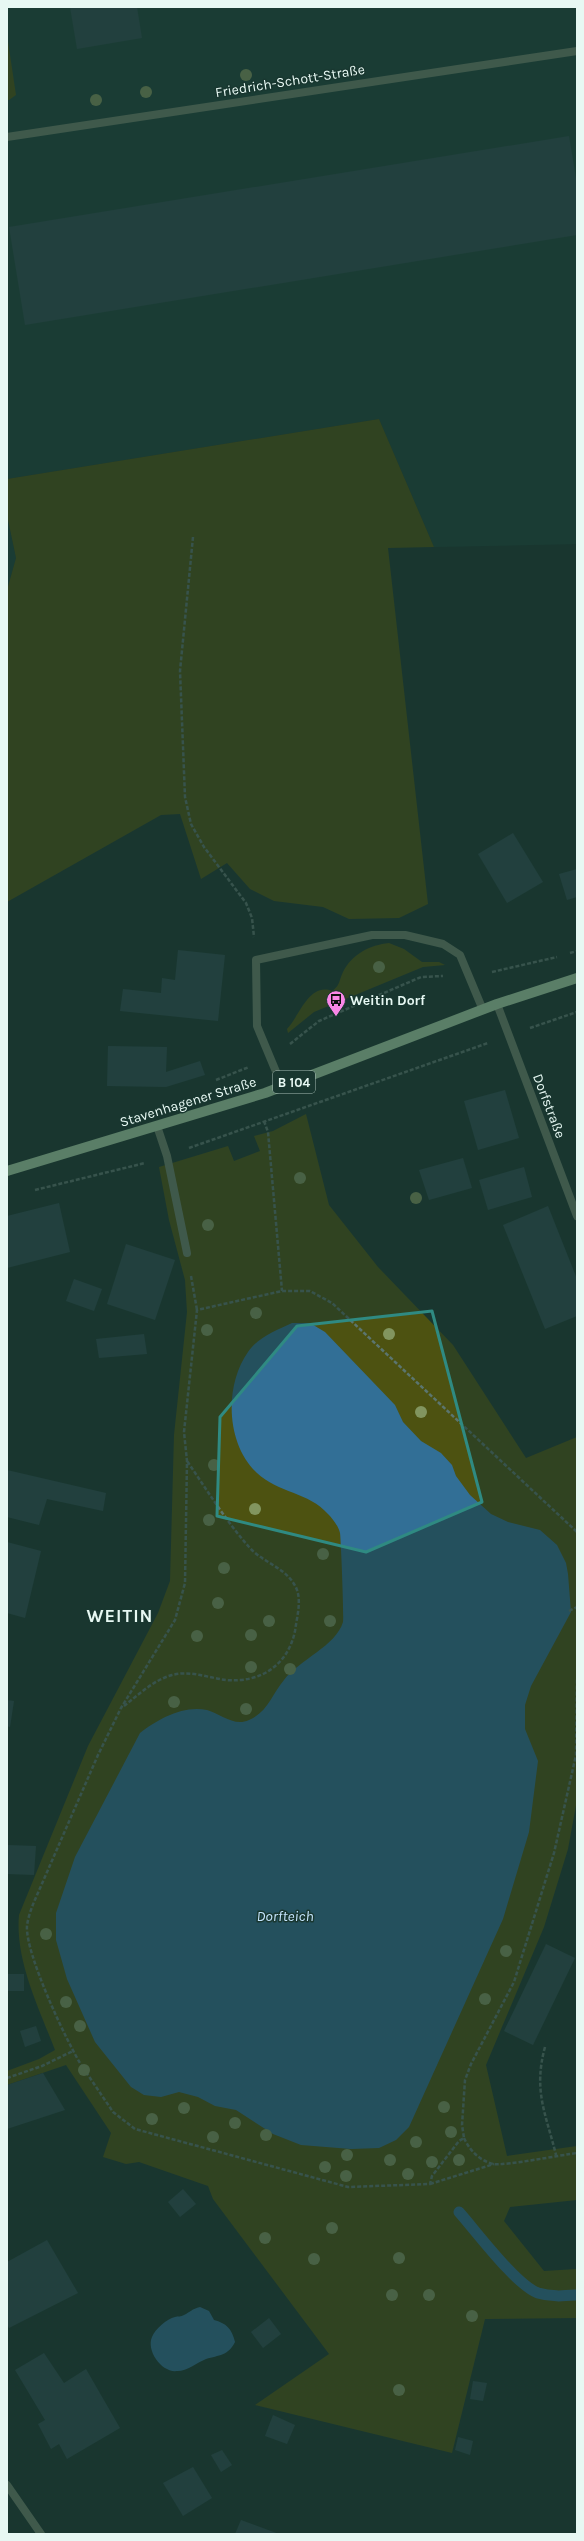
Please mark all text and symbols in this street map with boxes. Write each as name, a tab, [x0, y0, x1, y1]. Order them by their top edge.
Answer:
street label: Friedrich-Schott-Straße	[214, 61, 366, 101]
bus stop icon: Weitin Dorf	[325, 989, 347, 1017]
place label: Weitin Dorf	[350, 992, 426, 1009]
road number: B 104	[273, 1071, 315, 1093]
street label: Dorfstraße	[529, 1071, 569, 1141]
street label: Stavenhagener Straße	[118, 1073, 258, 1131]
district label: WEITIN	[86, 1605, 154, 1627]
water label: Dorfteich	[256, 1907, 314, 1925]

